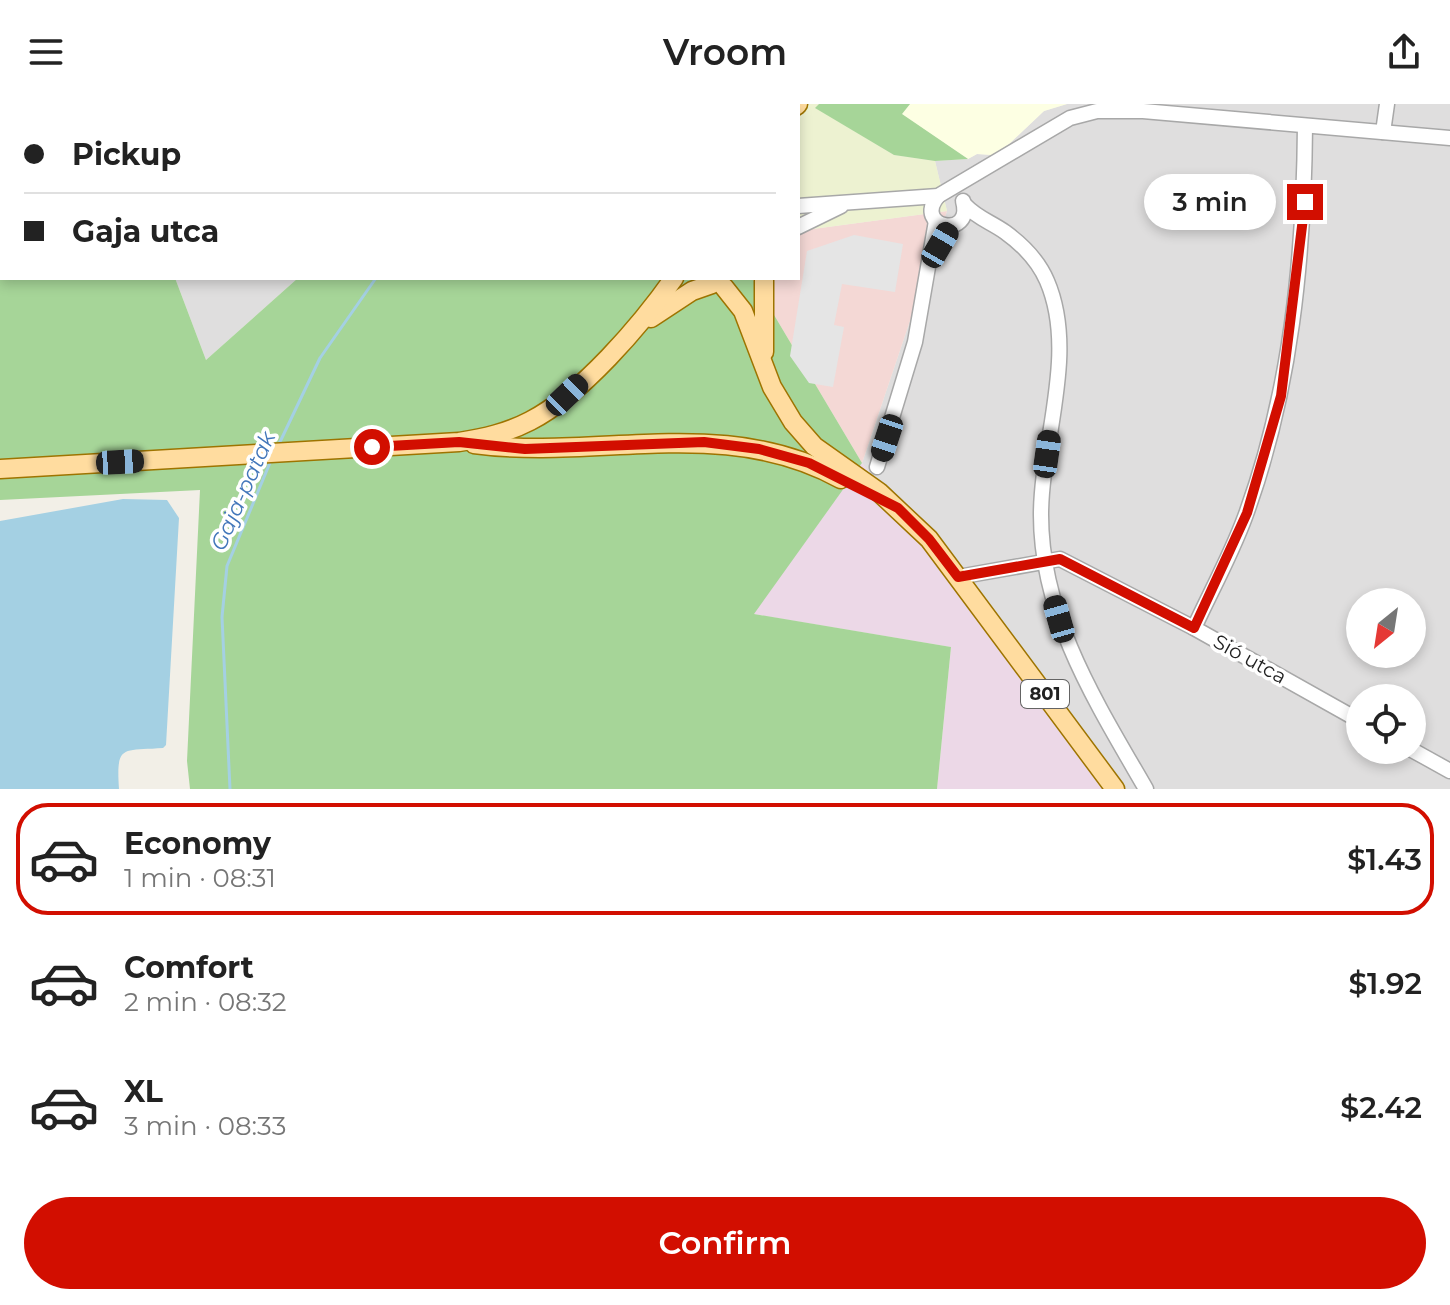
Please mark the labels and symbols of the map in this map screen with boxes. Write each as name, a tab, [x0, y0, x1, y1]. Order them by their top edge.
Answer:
callout: 3 min	[1145, 174, 1277, 230]
route end	[1287, 184, 1323, 220]
car	[918, 218, 962, 272]
car	[541, 370, 593, 420]
car	[868, 411, 906, 465]
water label: Gaja-patak	[205, 426, 282, 555]
route start	[354, 429, 390, 465]
car	[1032, 429, 1062, 479]
car	[95, 449, 145, 475]
north arrow	[1346, 588, 1426, 668]
car	[1041, 593, 1077, 645]
street label: Sió utca	[1209, 629, 1291, 689]
road number: 801	[1021, 680, 1069, 708]

